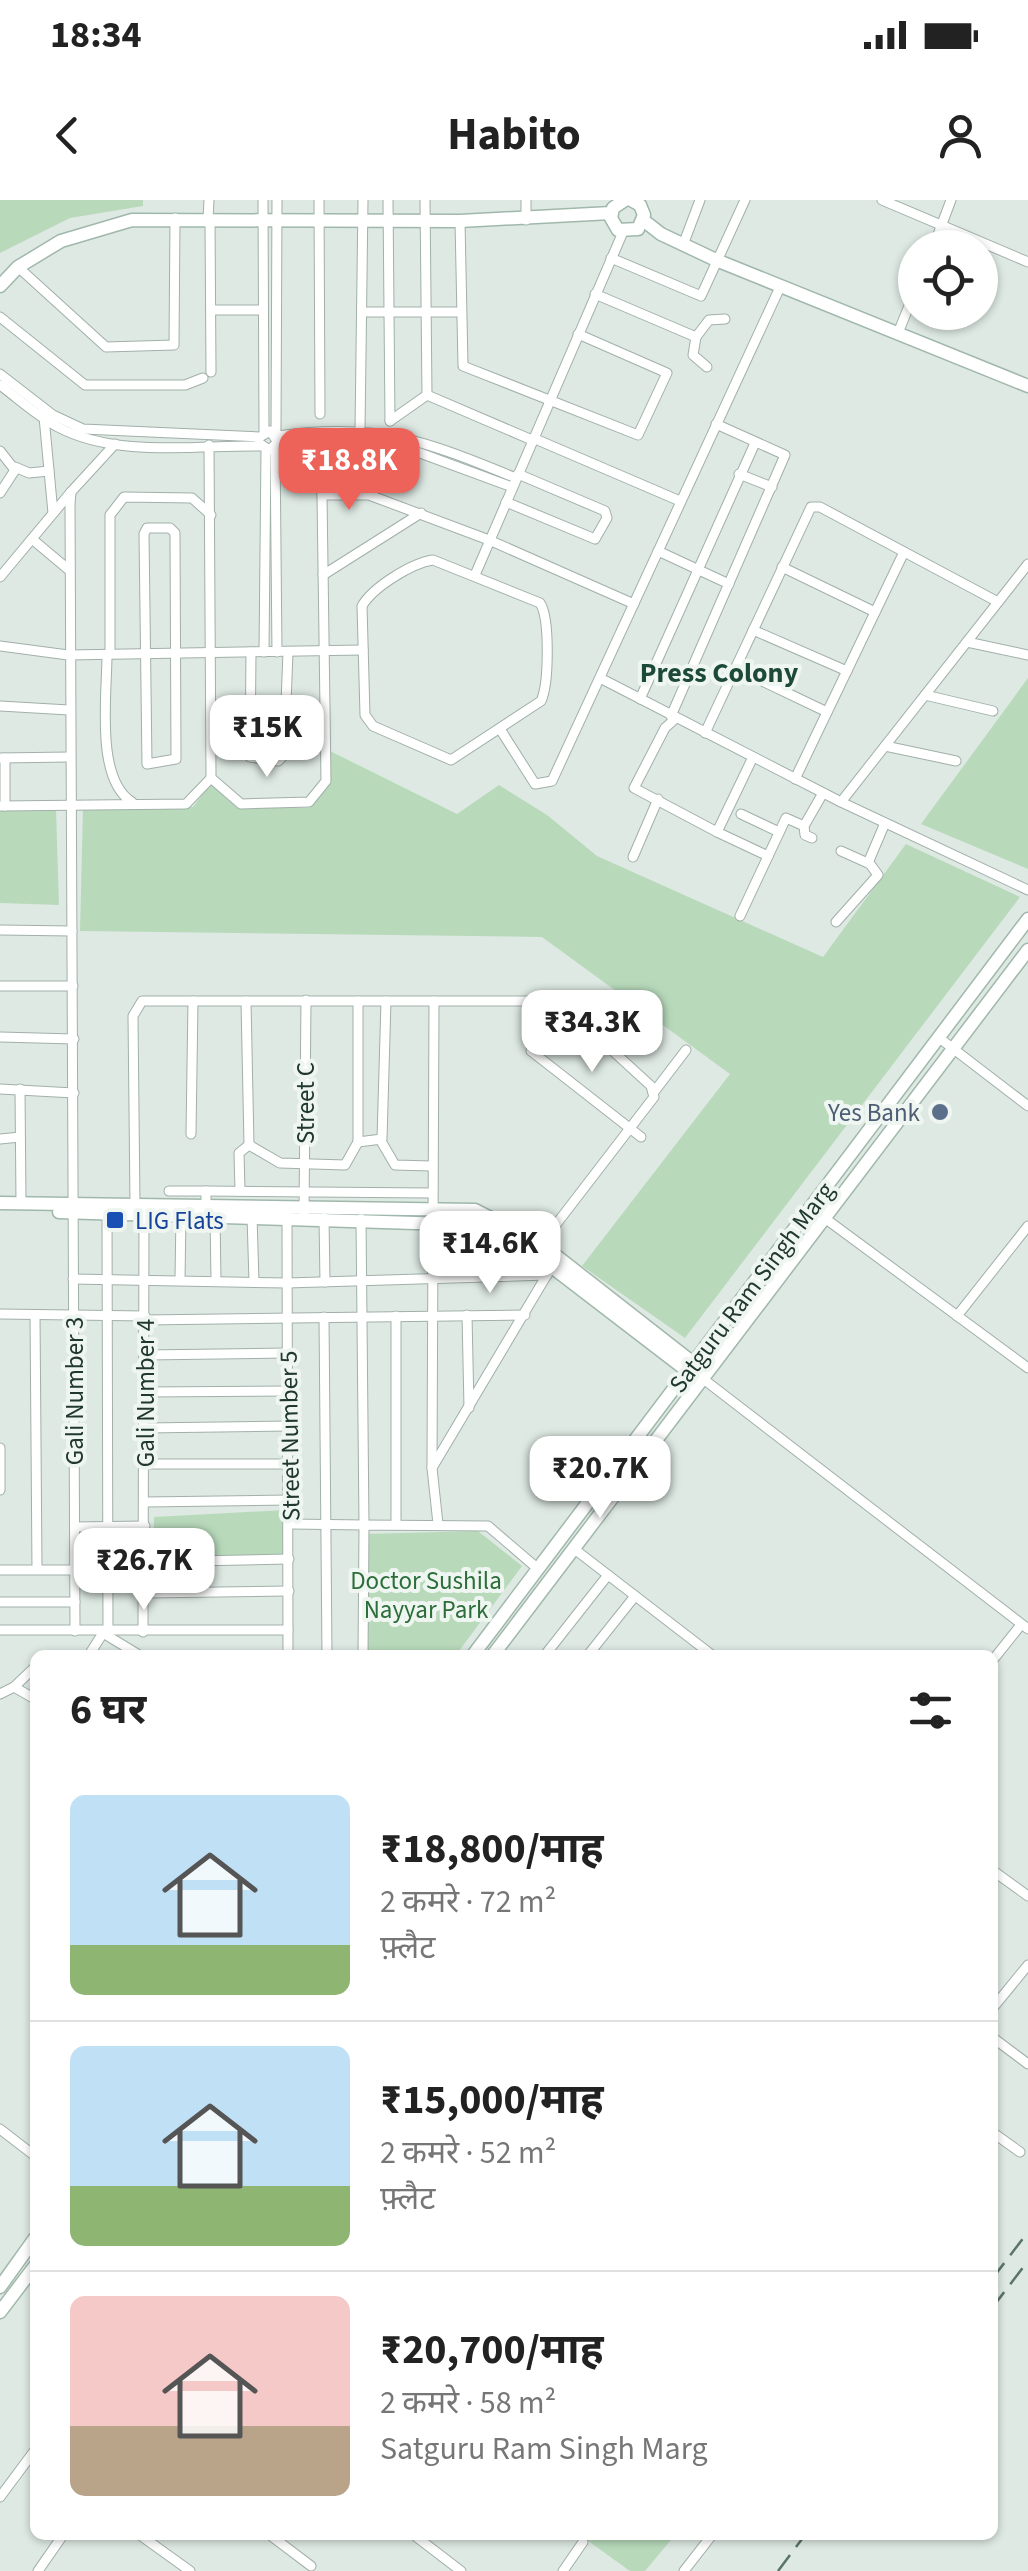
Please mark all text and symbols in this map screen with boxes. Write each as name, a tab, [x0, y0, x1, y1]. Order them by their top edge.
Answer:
text: 18:34	[50, 8, 142, 62]
text: Habito	[447, 103, 581, 167]
icon: back	[40, 108, 95, 163]
icon: person	[933, 108, 988, 163]
map controls	[898, 230, 998, 330]
button: locate	[898, 230, 998, 330]
pin: ₹18.8K	[268, 428, 430, 513]
text: ₹18.8K	[301, 437, 397, 483]
district label: Press Colony	[640, 653, 799, 693]
pin: ₹15K	[208, 695, 326, 780]
text: ₹15K	[232, 704, 302, 750]
pin: ₹34.3K	[511, 990, 673, 1075]
text: ₹34.3K	[544, 999, 640, 1045]
street label: Street C	[288, 1062, 324, 1144]
place label: Yes Bank	[827, 1095, 921, 1131]
marker: Yes Bank	[929, 1101, 951, 1123]
street label: Satguru Ram Singh Marg	[660, 1174, 843, 1401]
place label: LIG Flats	[135, 1203, 224, 1239]
marker: LIG Flats	[104, 1209, 126, 1231]
pin: ₹14.6K	[409, 1211, 571, 1296]
text: ₹14.6K	[442, 1220, 538, 1266]
street label: Gali Number 3	[57, 1317, 93, 1465]
street label: Gali Number 4	[128, 1319, 164, 1467]
street label: Street Number 5	[271, 1350, 309, 1522]
pin: ₹20.7K	[519, 1436, 681, 1521]
text: ₹20.7K	[552, 1445, 648, 1491]
pin: ₹26.7K	[63, 1528, 225, 1613]
text: ₹26.7K	[96, 1537, 192, 1583]
park label: Doctor Sushila Nayyar Park	[350, 1563, 502, 1628]
text: 6 घर	[70, 1680, 146, 1740]
icon: filters	[903, 1683, 958, 1738]
text: ₹18,800/माह	[380, 1819, 603, 1879]
icon: home	[150, 1835, 270, 1955]
text: 2 कमरे · 72 m²	[380, 1879, 556, 1925]
text: फ़्लैट	[380, 1925, 435, 1971]
text: ₹15,000/माह	[380, 2070, 603, 2130]
icon: home	[150, 2086, 270, 2206]
text: 2 कमरे · 52 m²	[380, 2130, 556, 2176]
text: फ़्लैट	[380, 2176, 435, 2222]
text: ₹20,700/माह	[380, 2320, 603, 2380]
icon: home	[150, 2336, 270, 2456]
text: 2 कमरे · 58 m²	[380, 2380, 556, 2426]
text: Satguru Ram Singh Marg	[380, 2426, 708, 2472]

